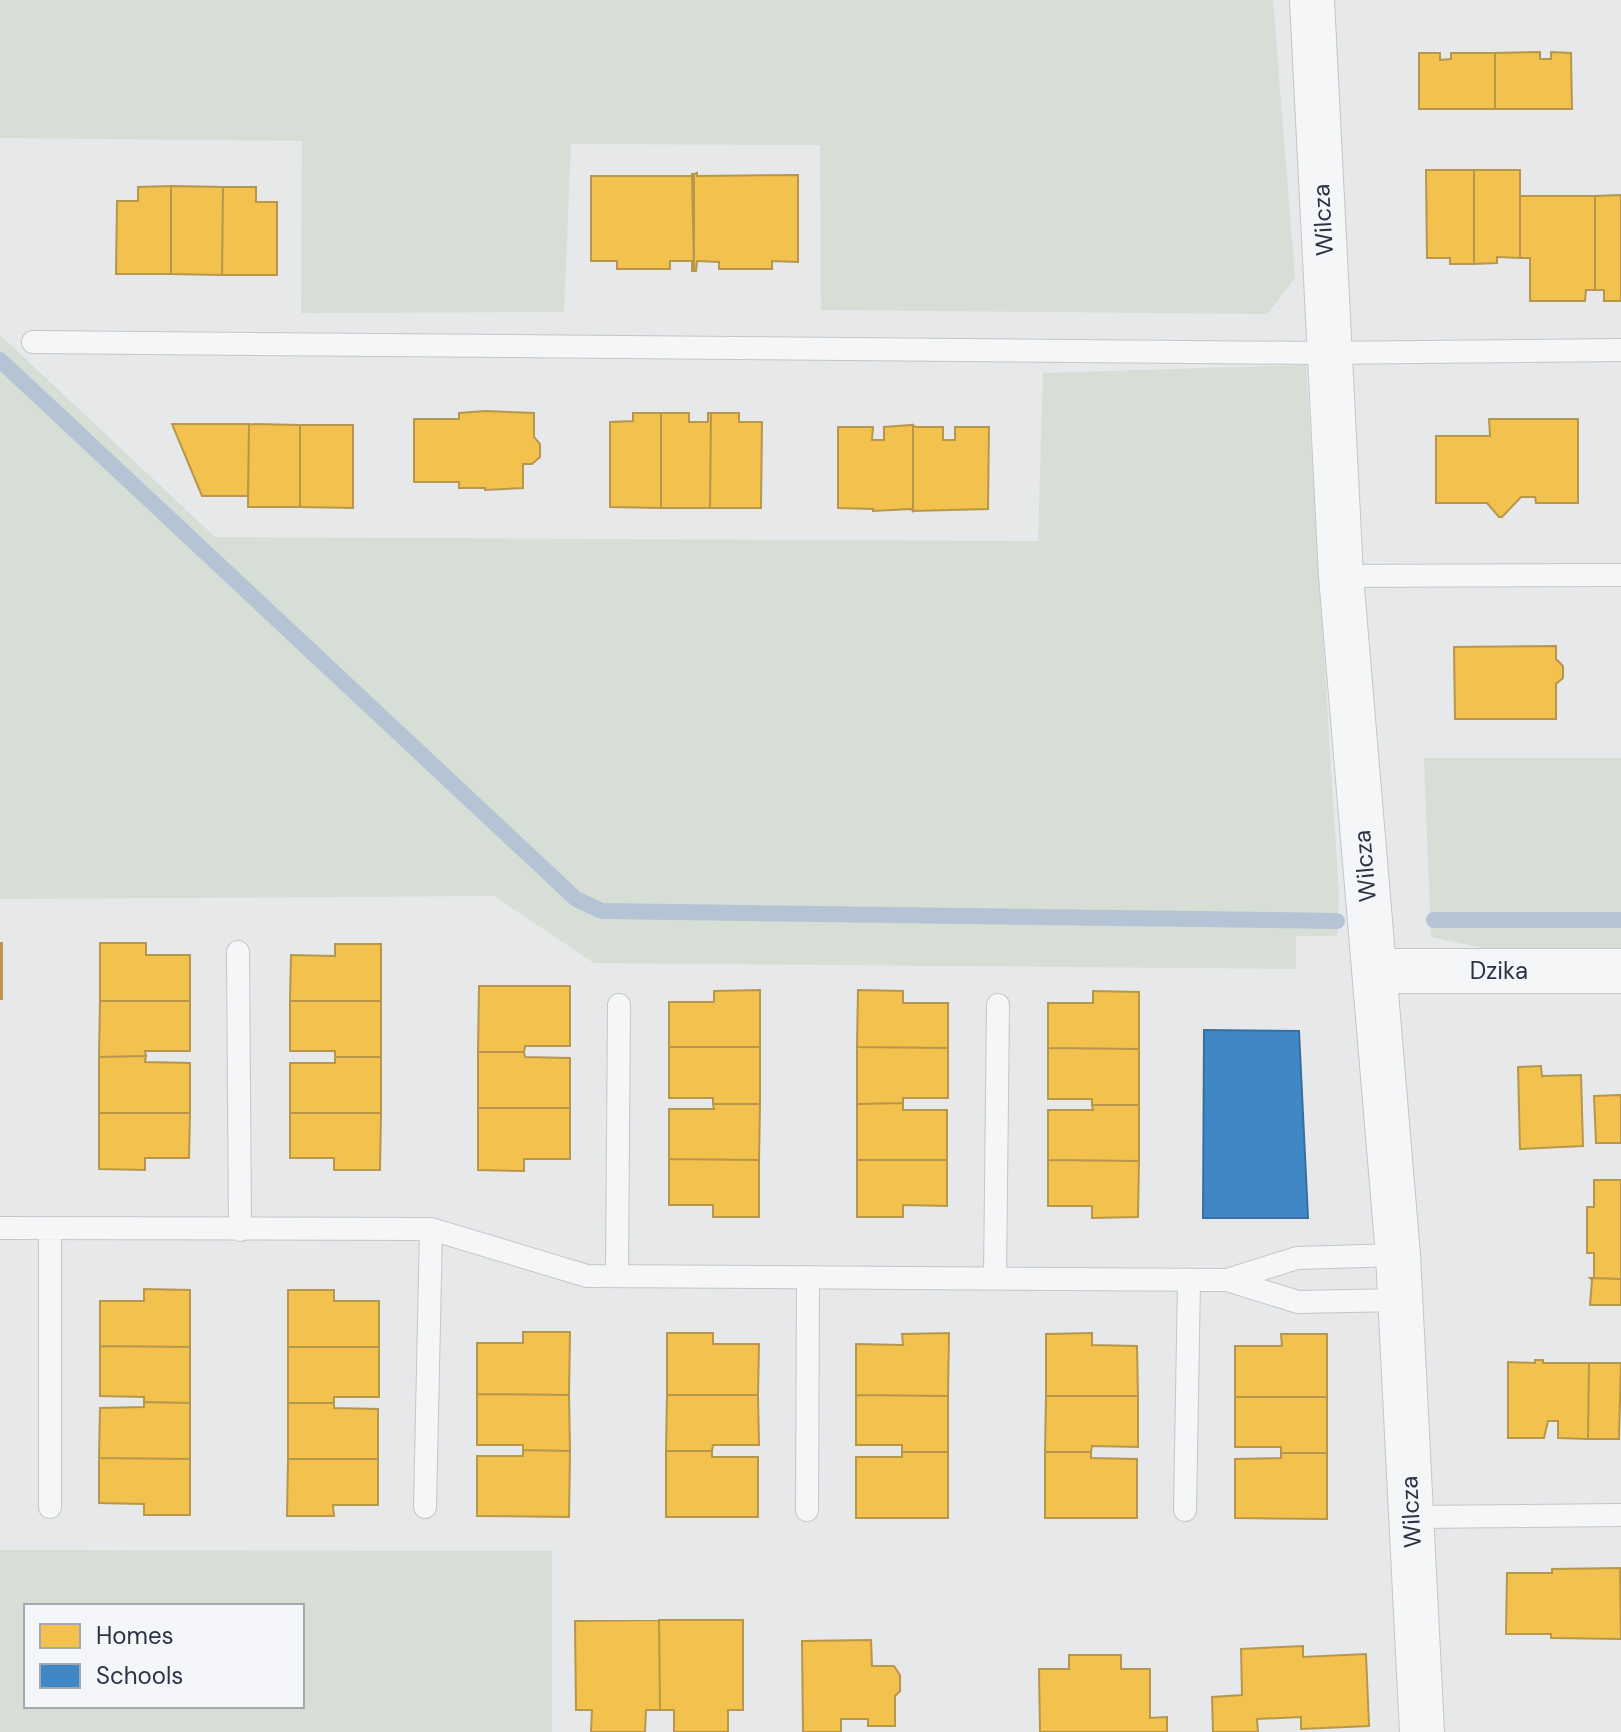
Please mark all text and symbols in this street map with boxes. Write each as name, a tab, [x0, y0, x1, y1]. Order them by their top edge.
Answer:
street label: Wilcza	[1305, 183, 1340, 257]
street label: Wilcza	[1346, 829, 1383, 903]
street label: Dzika	[1470, 955, 1528, 986]
street label: Wilcza	[1393, 1475, 1428, 1549]
legend	[24, 1604, 304, 1708]
text: Homes	[96, 1620, 174, 1651]
text: Schools	[96, 1660, 183, 1691]

